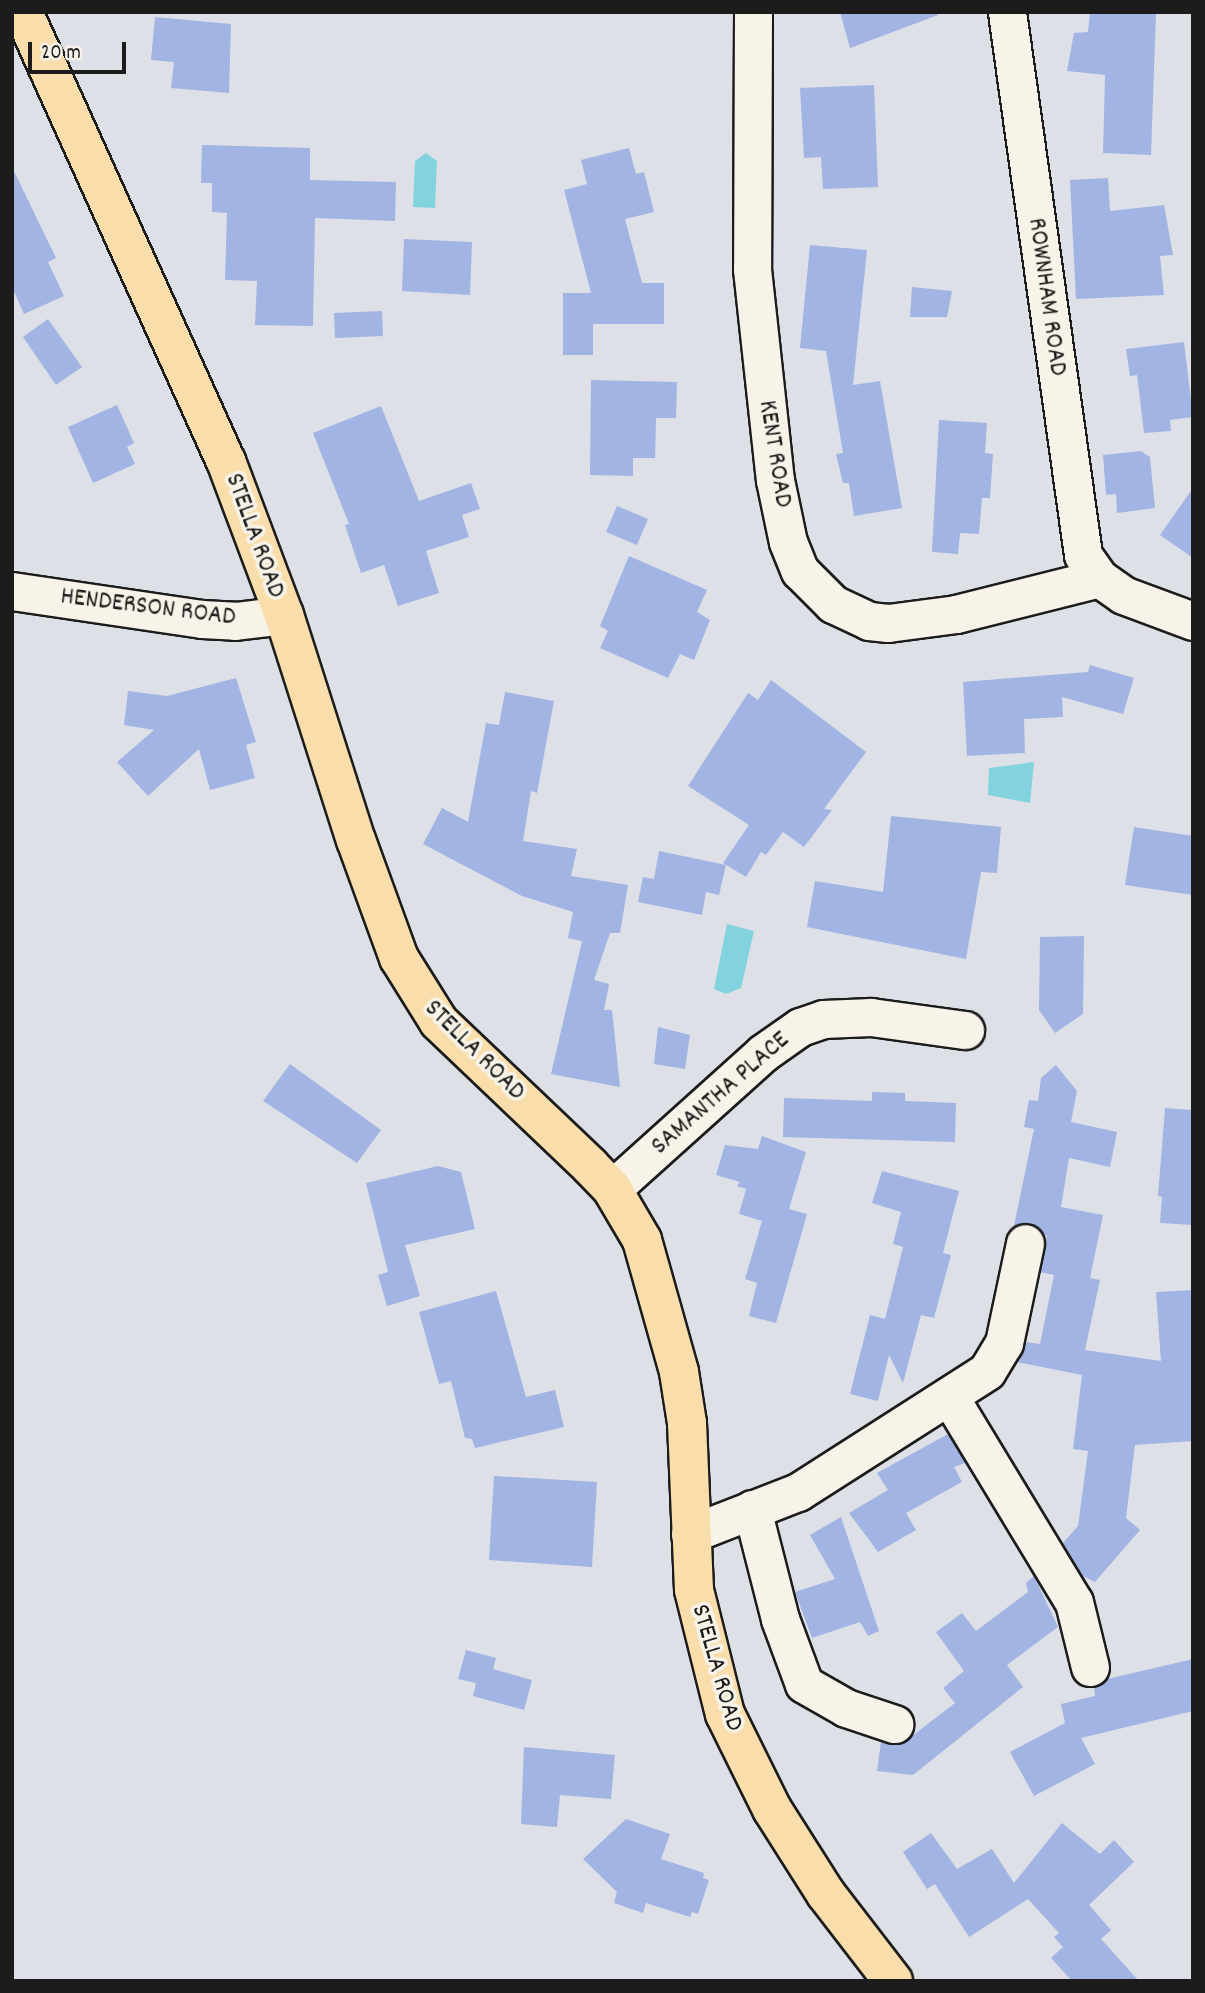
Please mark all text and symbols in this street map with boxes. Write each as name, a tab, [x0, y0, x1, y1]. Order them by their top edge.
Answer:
scale bar	[32, 28, 130, 72]
text: 20 m	[41, 39, 81, 69]
street label: ROWNHAM ROAD	[1019, 216, 1073, 378]
street label: KENT ROAD	[750, 398, 798, 510]
street label: STELLA ROAD	[217, 469, 291, 603]
street label: HENDERSON ROAD	[59, 582, 237, 634]
street label: STELLA ROAD	[417, 994, 531, 1108]
street label: SAMANTHA PLACE	[645, 1025, 797, 1163]
street label: STELLA ROAD	[683, 1601, 749, 1735]

